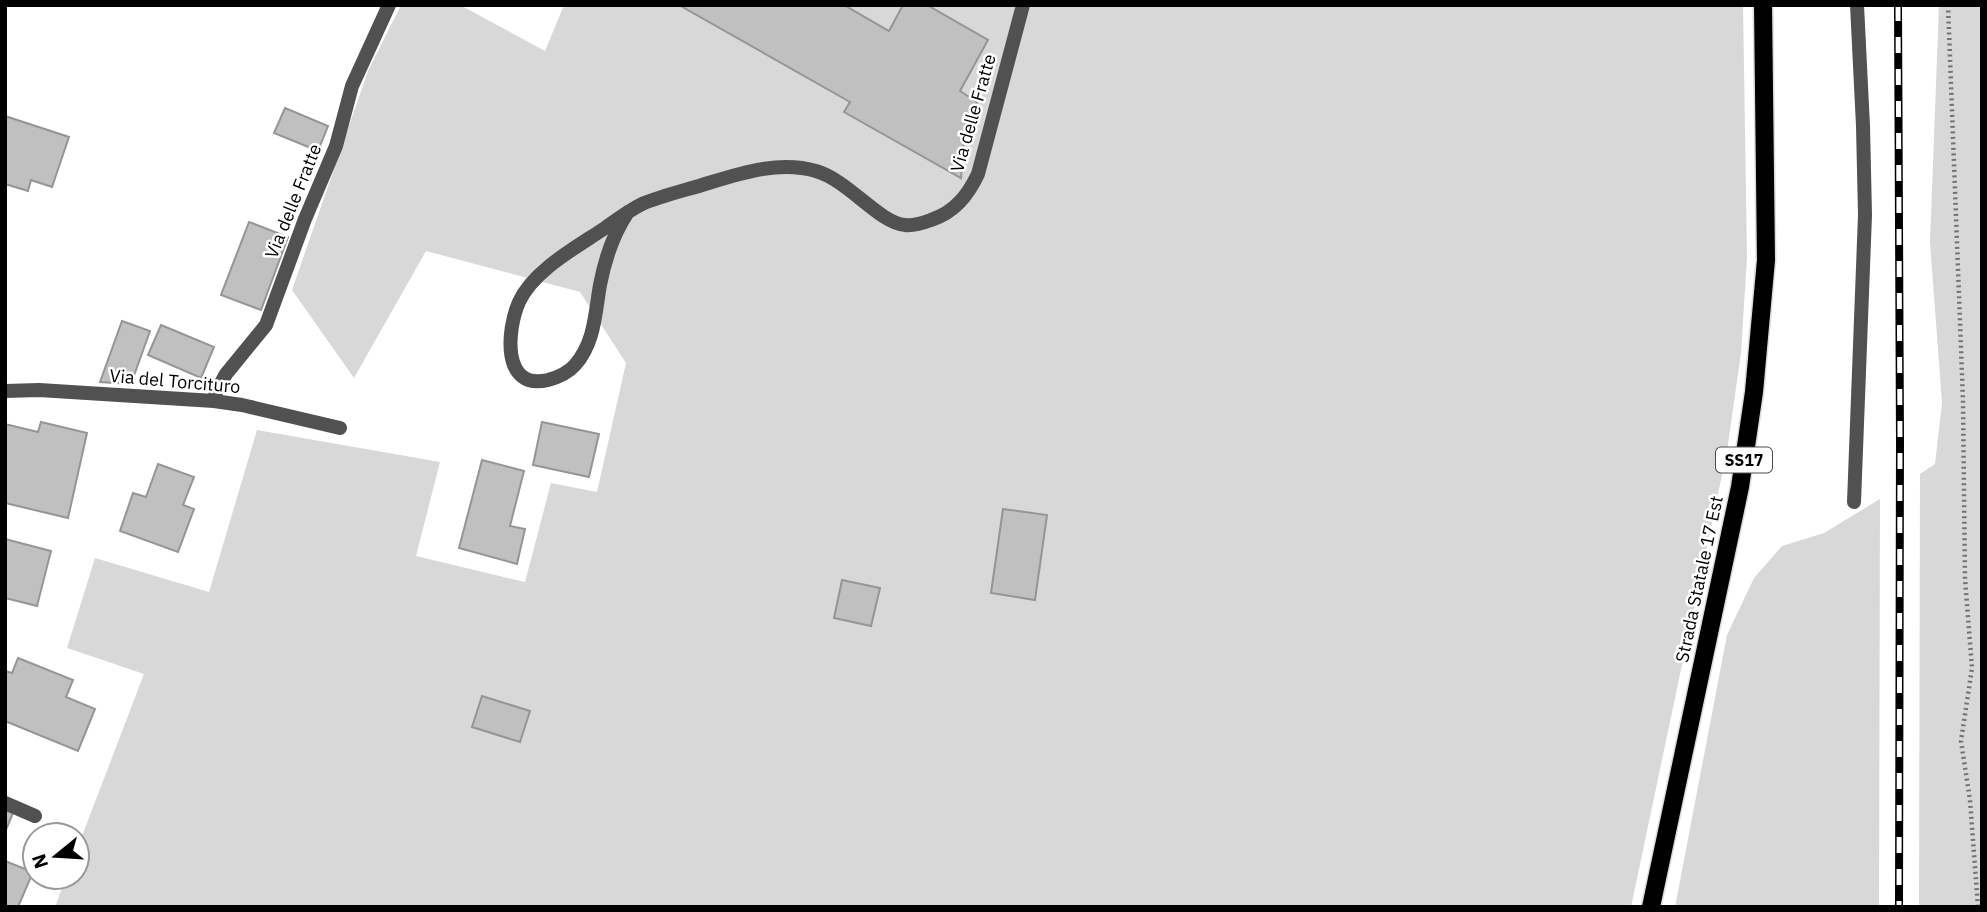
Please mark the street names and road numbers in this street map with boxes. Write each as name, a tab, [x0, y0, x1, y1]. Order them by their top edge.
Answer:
street label: Via delle Fratte	[945, 51, 1001, 175]
street label: Via delle Fratte	[260, 140, 326, 262]
street label: Via del Torcituro	[109, 364, 241, 398]
road number: SS17	[1716, 447, 1772, 472]
street label: Strada Statale 17 Est	[1670, 494, 1728, 664]

